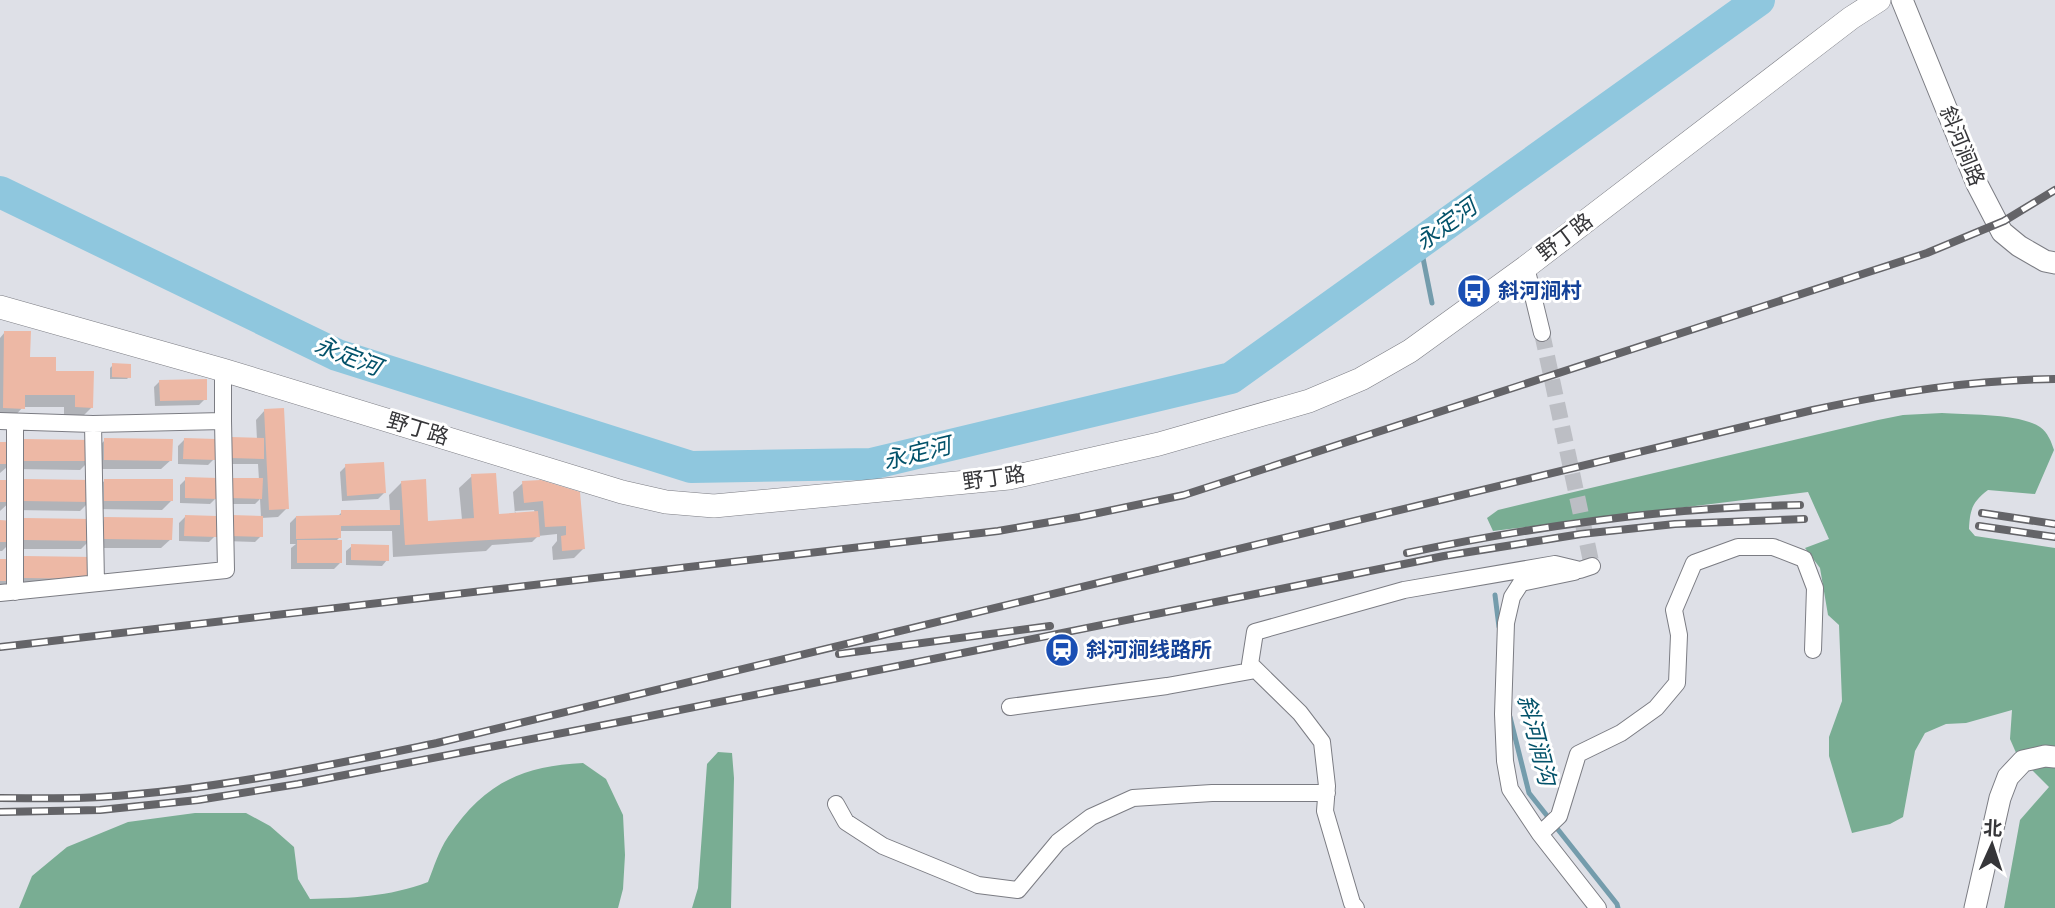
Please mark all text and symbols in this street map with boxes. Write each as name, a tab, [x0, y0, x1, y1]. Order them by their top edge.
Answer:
street label: 斜河涧路	[1932, 101, 1992, 191]
water label: 永定河	[1408, 188, 1487, 258]
street label: 野丁路	[1531, 206, 1599, 268]
bus stop icon: 斜河涧村	[1455, 272, 1493, 310]
place label: 斜河涧村	[1498, 276, 1582, 306]
water label: 永定河	[310, 328, 390, 386]
street label: 野丁路	[383, 405, 453, 453]
water label: 永定河	[879, 427, 958, 478]
street label: 野丁路	[961, 459, 1027, 497]
station icon: 斜河涧线路所	[1043, 631, 1081, 669]
place label: 斜河涧线路所	[1086, 635, 1212, 665]
water label: 斜河涧沟	[1509, 691, 1565, 792]
north arrow	[1957, 810, 2027, 880]
text: 北	[1983, 815, 2003, 843]

